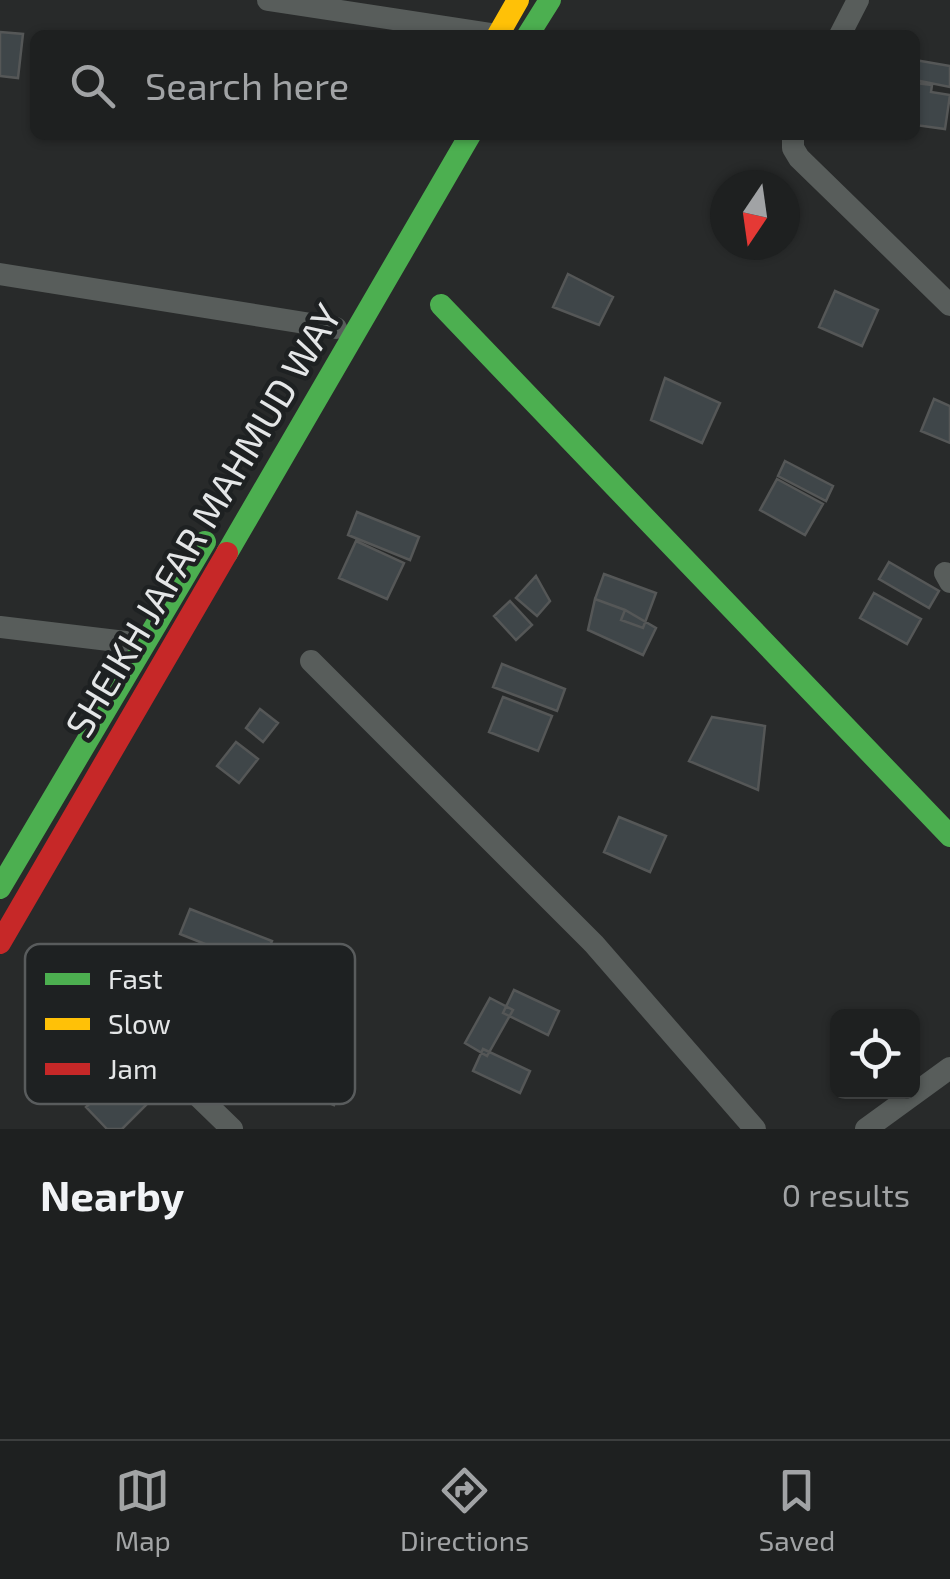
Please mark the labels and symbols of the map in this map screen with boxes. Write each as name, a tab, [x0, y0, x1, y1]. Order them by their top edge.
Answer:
north arrow	[710, 170, 800, 260]
street label: SHEIKH JAFAR MAHMUD WAY	[55, 295, 350, 745]
legend	[25, 944, 355, 1104]
text: Fast	[108, 961, 163, 995]
text: Slow	[108, 1006, 171, 1040]
text: Jam	[108, 1051, 157, 1085]

